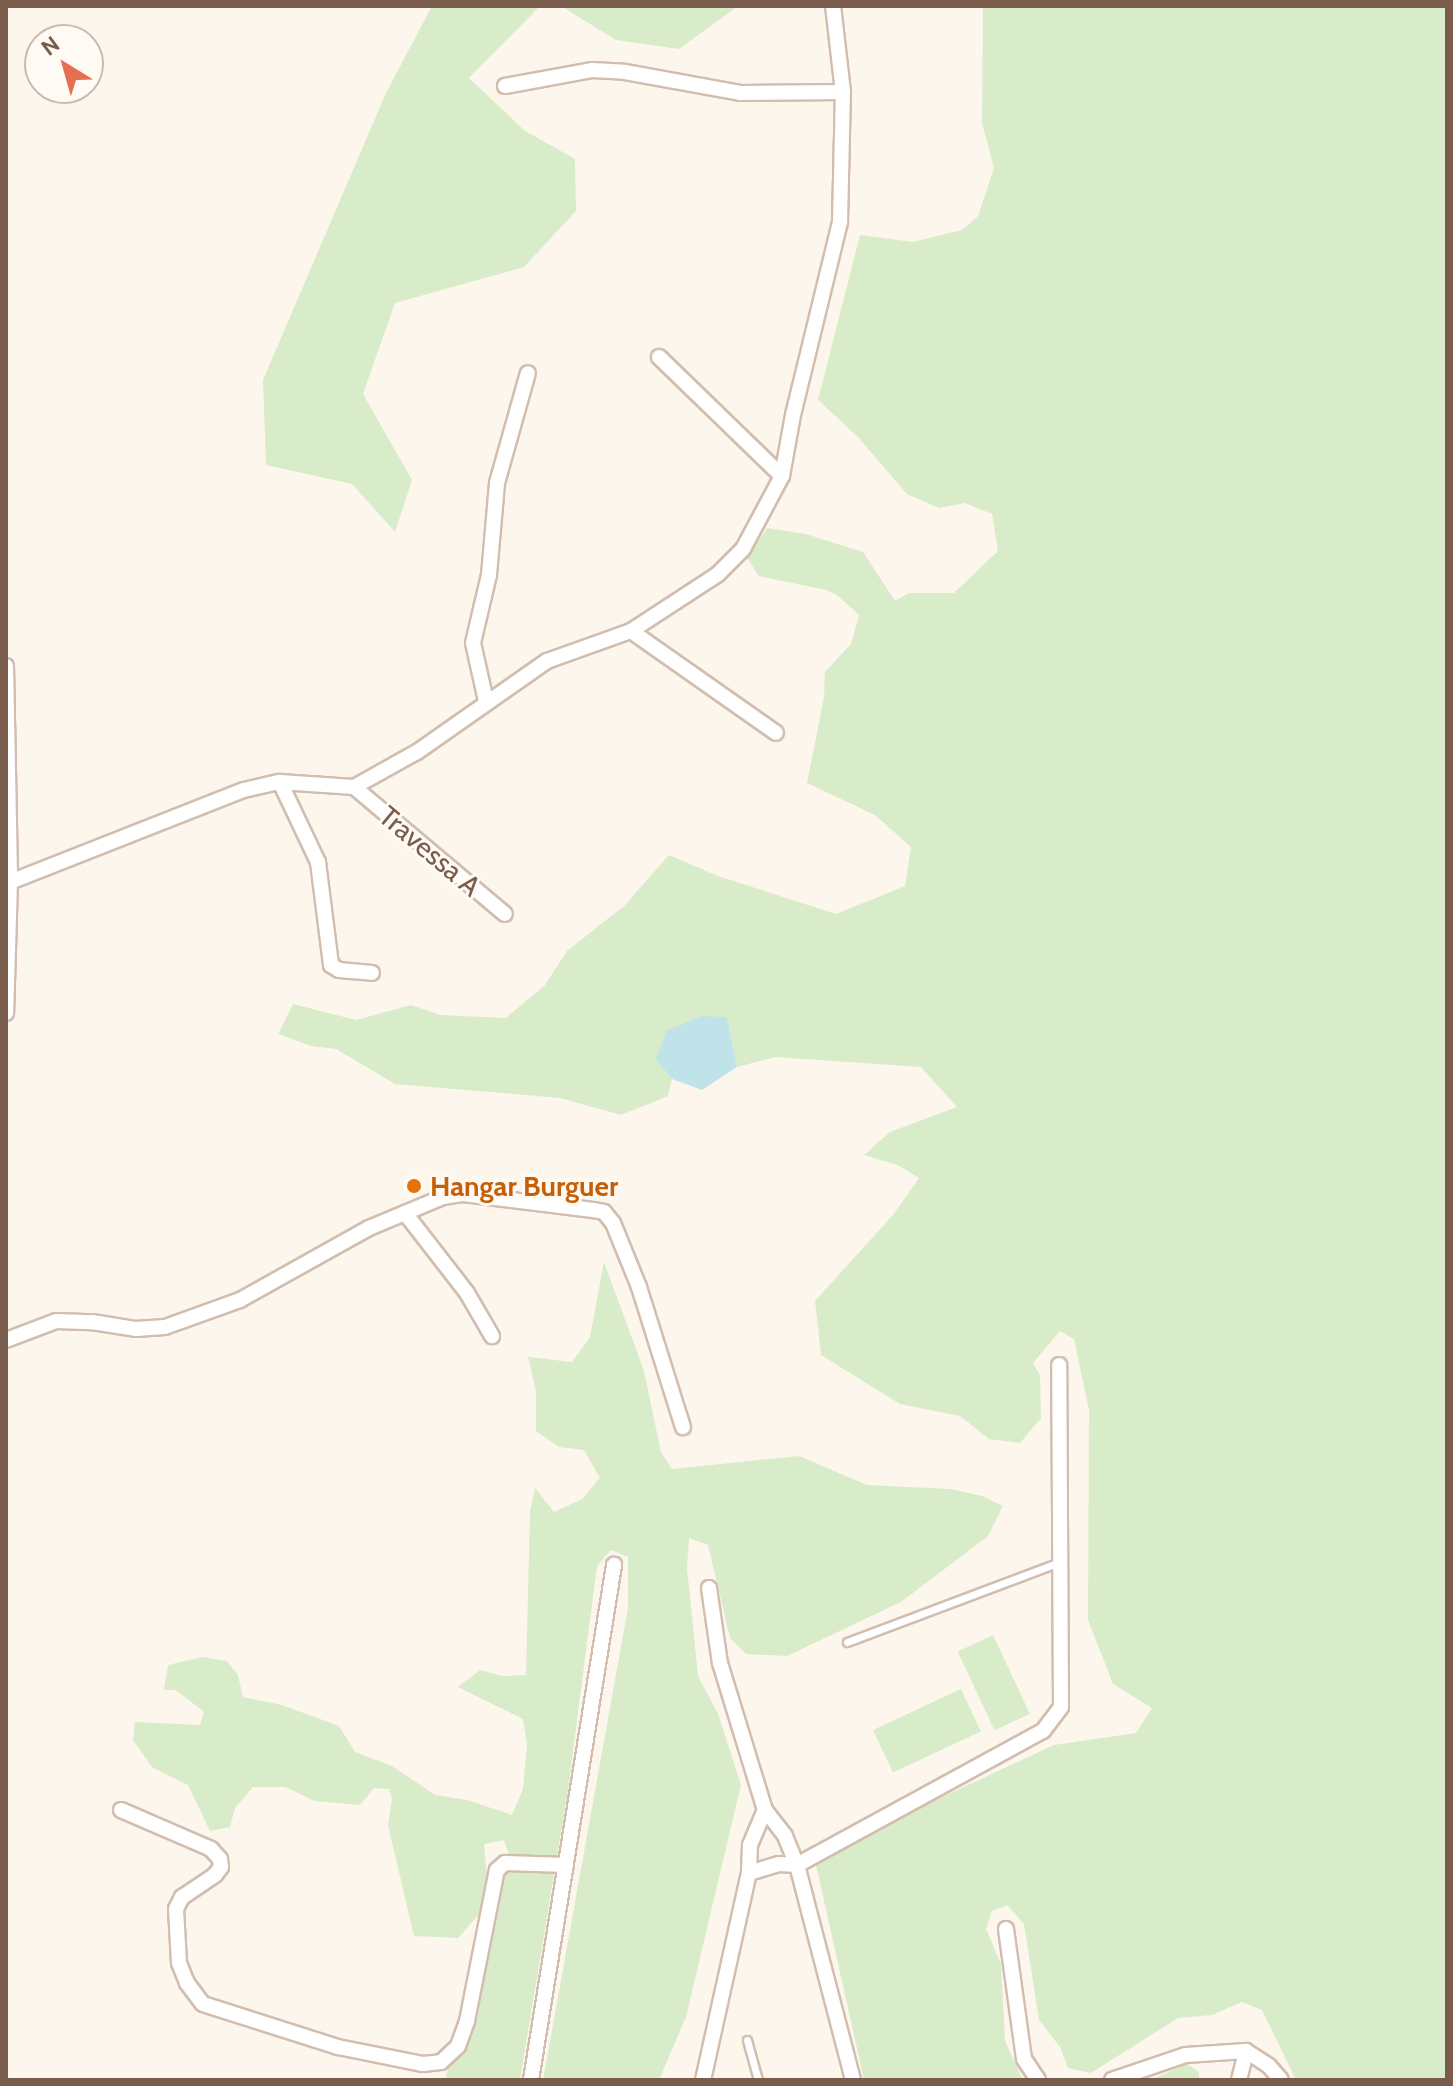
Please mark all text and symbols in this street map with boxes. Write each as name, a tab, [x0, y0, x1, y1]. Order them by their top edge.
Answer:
north arrow	[24, 24, 104, 104]
text: N	[36, 31, 65, 61]
street label: Travessa A	[372, 799, 488, 903]
place label: Hangar Burguer	[430, 1169, 618, 1203]
marker: Hangar Burguer	[405, 1177, 423, 1195]

